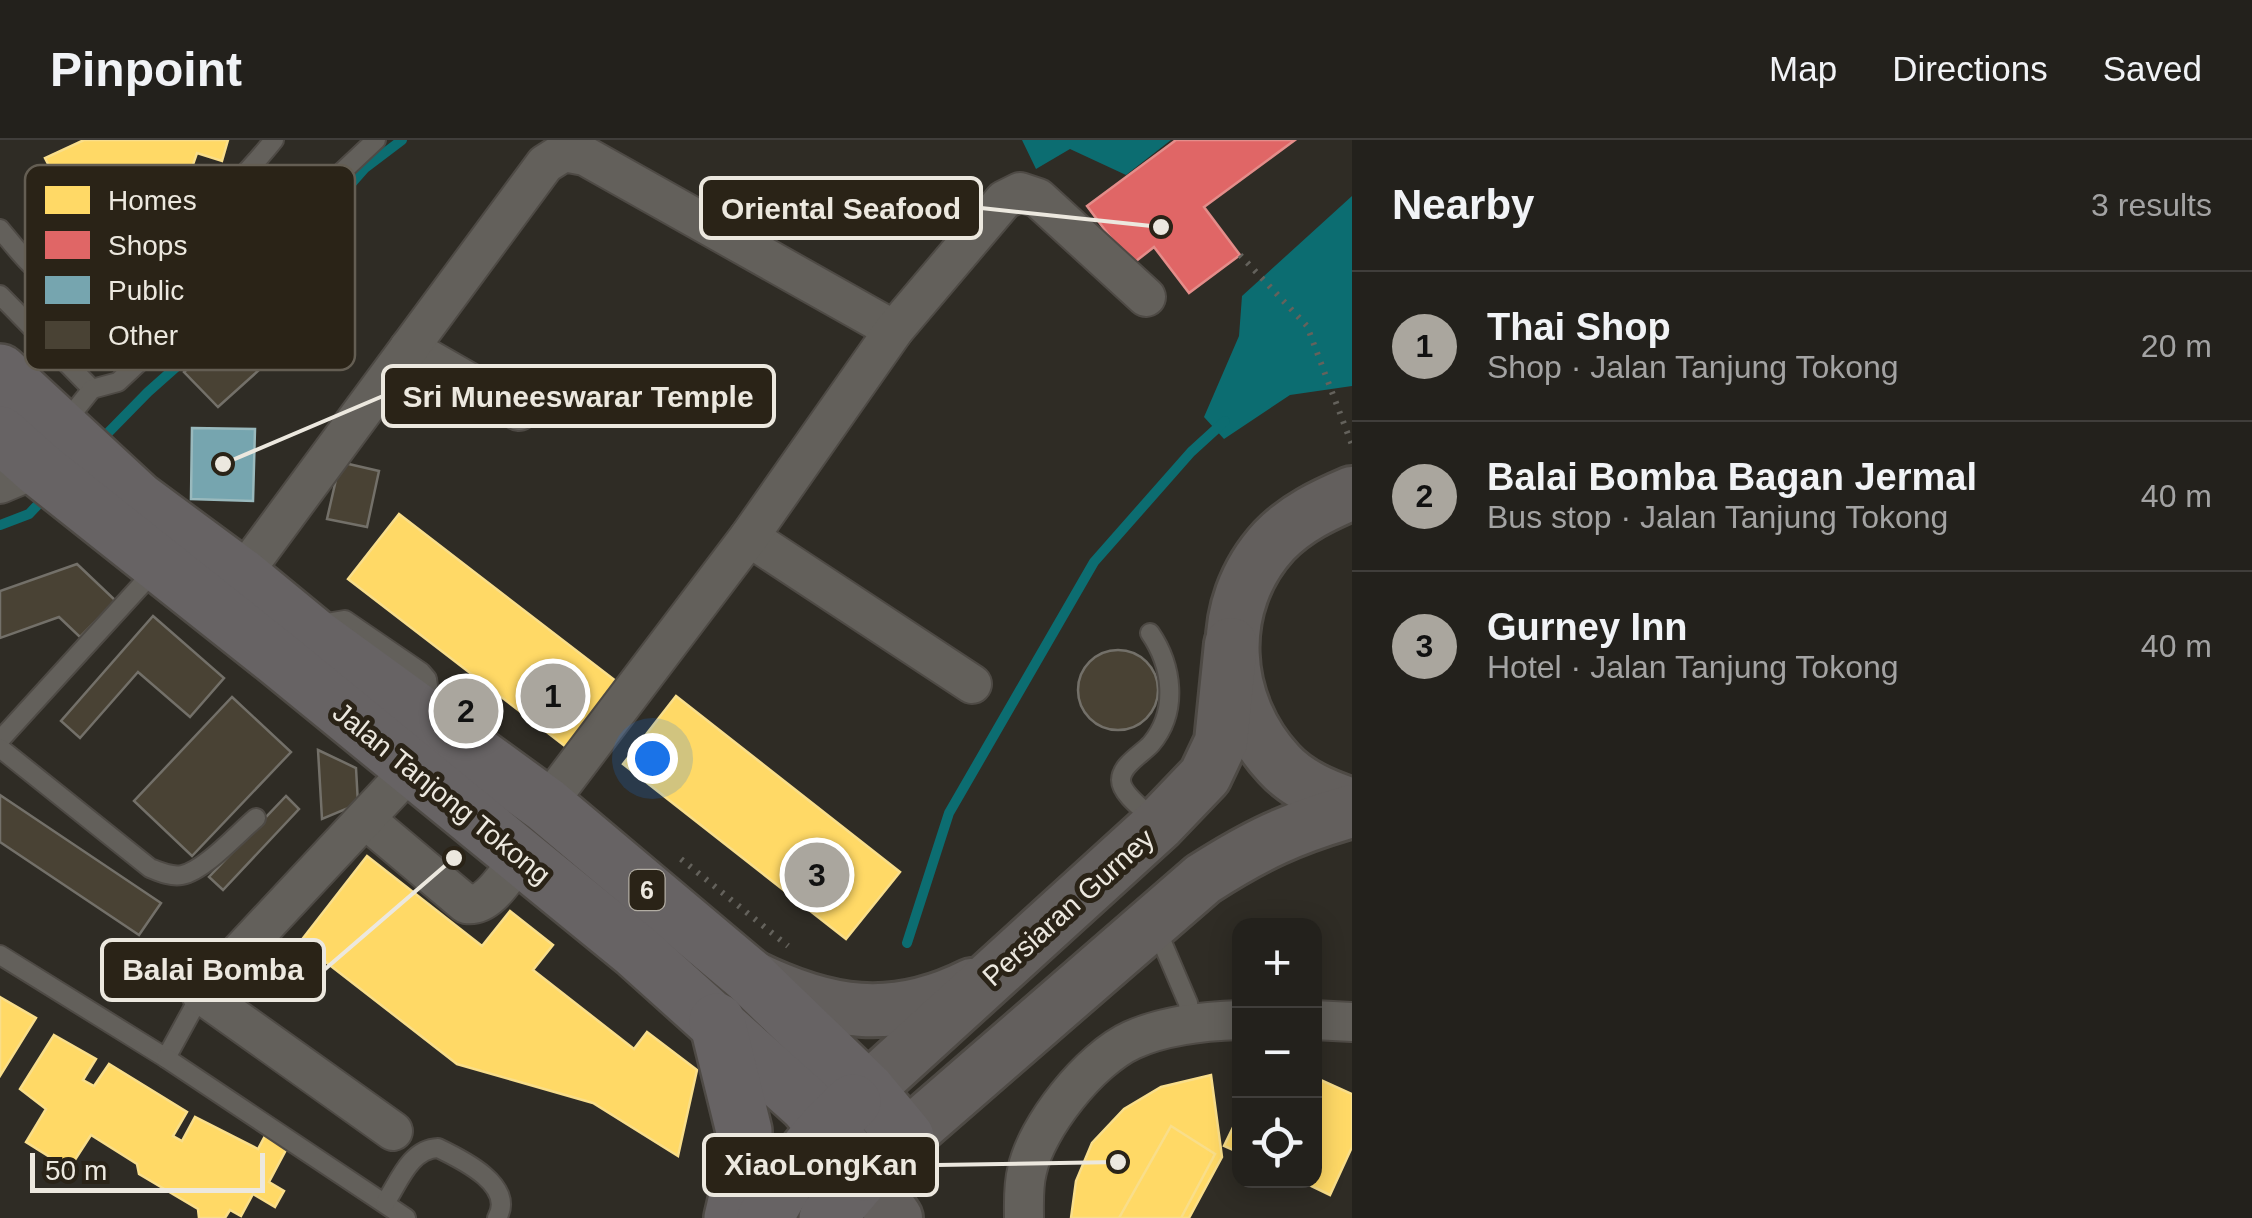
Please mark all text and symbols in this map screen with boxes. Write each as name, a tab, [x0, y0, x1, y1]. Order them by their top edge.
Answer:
text: Pinpoint	[50, 43, 242, 96]
text: Map	[1769, 49, 1837, 88]
text: Directions	[1892, 49, 2048, 88]
text: Saved	[2103, 49, 2202, 88]
legend	[25, 165, 355, 370]
callout: Oriental Seafood	[701, 178, 981, 238]
text: Nearby	[1392, 181, 1534, 228]
text: Homes	[108, 185, 197, 216]
text: 3 results	[2091, 187, 2212, 223]
text: Oriental Seafood	[721, 192, 961, 225]
text: Shops	[108, 230, 187, 261]
text: Public	[108, 275, 184, 306]
text: Thai Shop	[1487, 306, 1671, 348]
text: Other	[108, 320, 178, 351]
text: 1	[1416, 328, 1433, 364]
text: 20 m	[2141, 328, 2212, 364]
text: Shop · Jalan Tanjung Tokong	[1487, 349, 1899, 385]
callout: Sri Muneeswarar Temple	[383, 366, 774, 426]
text: Sri Muneeswarar Temple	[402, 380, 754, 413]
text: Balai Bomba Bagan Jermal	[1487, 456, 1977, 498]
text: 2	[1416, 478, 1433, 514]
text: 40 m	[2141, 478, 2212, 514]
text: Bus stop · Jalan Tanjung Tokong	[1487, 499, 1948, 535]
text: Gurney Inn	[1487, 606, 1688, 648]
text: 3	[1416, 628, 1433, 664]
text: 40 m	[2141, 628, 2212, 664]
text: Hotel · Jalan Tanjung Tokong	[1487, 649, 1899, 685]
pin: 1	[520, 658, 586, 734]
pin: 2	[434, 674, 498, 748]
street label: Jalan Tanjong Tokong	[327, 696, 556, 890]
your location	[627, 733, 678, 784]
street label: Persiaran Gurney	[976, 822, 1160, 992]
pin: 3	[784, 838, 850, 912]
road number: 6	[630, 870, 664, 910]
map controls	[1232, 918, 1322, 1188]
button: +	[1232, 918, 1322, 1008]
callout: Balai Bomba	[102, 940, 324, 1000]
text: Balai Bomba	[122, 953, 304, 986]
button: −	[1232, 1008, 1322, 1098]
button: locate	[1232, 1098, 1322, 1188]
callout: XiaoLongKan	[704, 1135, 937, 1195]
scale bar	[30, 1148, 265, 1192]
text: XiaoLongKan	[724, 1148, 918, 1181]
text: 50 m	[45, 1155, 107, 1186]

